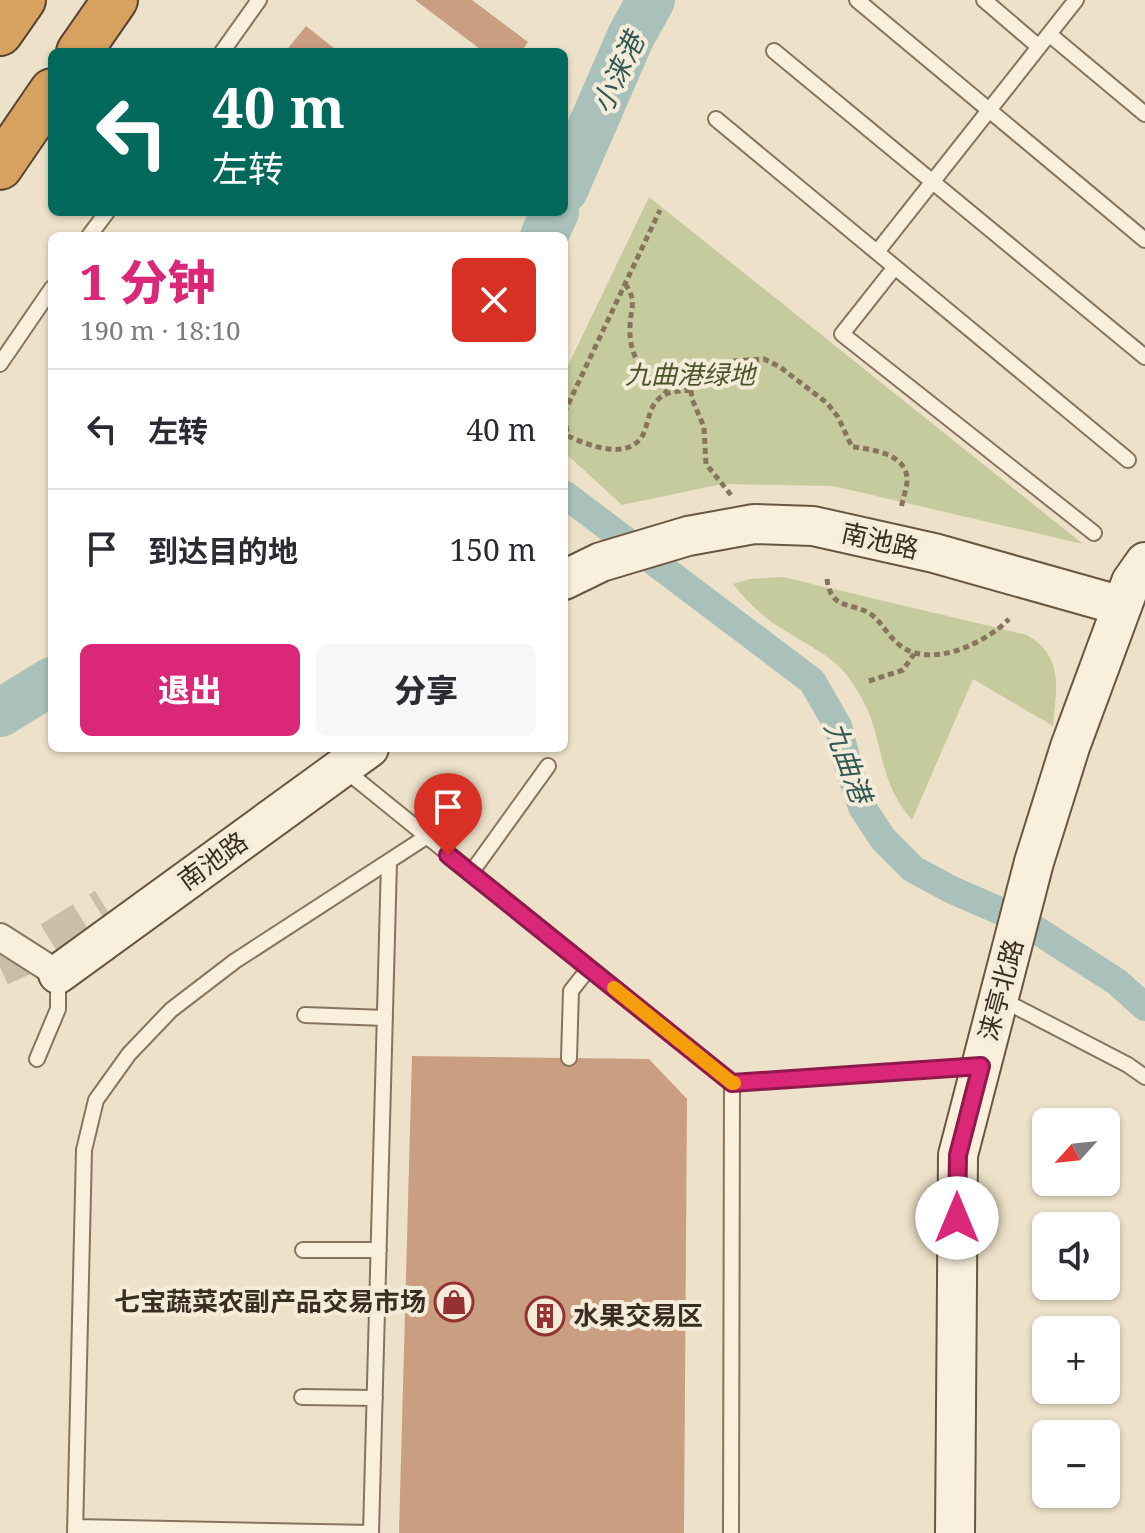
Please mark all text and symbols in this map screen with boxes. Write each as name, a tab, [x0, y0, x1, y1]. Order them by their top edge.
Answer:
water label: 小涞港	[582, 23, 654, 119]
text: 40 m	[212, 68, 345, 144]
icon: left	[80, 80, 184, 184]
text: 左转	[212, 144, 284, 193]
text: 1 分钟	[80, 249, 216, 314]
button: close	[452, 258, 536, 342]
text: 190 m · 18:10	[80, 312, 241, 348]
park label: 九曲港绿地	[625, 356, 758, 392]
icon: left	[80, 407, 124, 451]
text: 40 m	[466, 409, 536, 450]
text: 左转	[148, 410, 208, 451]
street label: 南池路	[838, 514, 922, 566]
icon: arrive	[80, 527, 124, 571]
text: 150 m	[450, 529, 536, 570]
text: 到达目的地	[148, 530, 298, 571]
button: 退出	[80, 644, 300, 736]
button: 分享	[316, 644, 536, 736]
water label: 九曲港	[817, 716, 883, 811]
pin	[414, 773, 482, 855]
icon: arrive	[426, 785, 470, 829]
street label: 南池路	[170, 823, 255, 898]
street label: 涞亭北路	[969, 935, 1031, 1045]
north arrow	[1032, 1108, 1120, 1196]
map controls	[1032, 1108, 1120, 1508]
position arrow	[915, 1176, 999, 1260]
button: sound	[1032, 1212, 1120, 1300]
shop icon: 七宝蔬菜农副产品交易市场	[433, 1281, 475, 1323]
place label: 七宝蔬菜农副产品交易市场	[114, 1283, 426, 1319]
building icon: 水果交易区	[524, 1295, 566, 1337]
place label: 水果交易区	[573, 1297, 703, 1333]
button: +	[1032, 1316, 1120, 1404]
button: −	[1032, 1420, 1120, 1508]

